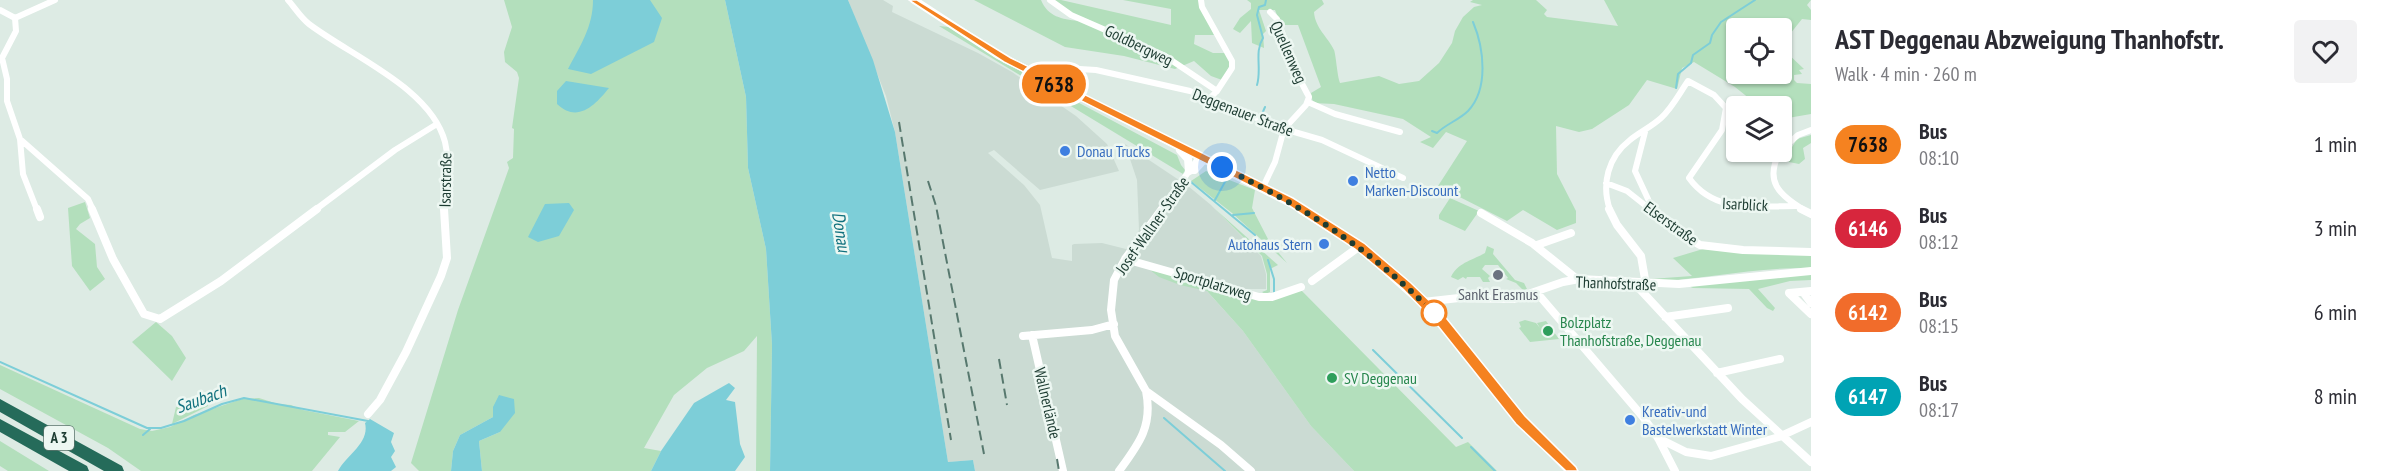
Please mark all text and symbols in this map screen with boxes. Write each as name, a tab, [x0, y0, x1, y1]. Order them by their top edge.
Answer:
street label: Quellenweg	[1266, 18, 1312, 86]
map controls	[1726, 18, 1792, 162]
button: locate	[1726, 18, 1792, 84]
street label: Goldbergweg	[1102, 20, 1176, 70]
text: AST Deggenau Abzweigung Thanhofstr.	[1835, 20, 2224, 57]
button: heart	[2294, 20, 2357, 83]
text: Walk · 4 min · 260 m	[1835, 61, 1977, 87]
line badge: 7638	[1012, 64, 1096, 104]
text: 7638	[1034, 71, 1074, 98]
street label: Deggenauer Straße	[1190, 84, 1296, 140]
button: layers	[1726, 96, 1792, 162]
text: Bus	[1919, 117, 1947, 145]
text: 1 min	[2314, 130, 2357, 158]
text: 7638	[1848, 131, 1888, 158]
place label: Donau Trucks	[1077, 141, 1150, 161]
marker: Donau Trucks	[1058, 144, 1072, 158]
text: 08:10	[1919, 145, 1959, 171]
street label: Isarstraße	[435, 152, 455, 208]
your location	[1207, 152, 1237, 182]
place label: Netto Marken-Discount	[1365, 162, 1459, 200]
street label: Josef-Wallner-Straße	[1110, 172, 1193, 279]
marker: Netto Marken-Discount	[1346, 174, 1360, 188]
street label: Isarblick	[1722, 193, 1769, 215]
street label: Elserstraße	[1640, 197, 1702, 249]
text: Bus	[1919, 201, 1947, 229]
water label: Donau	[827, 210, 856, 255]
text: 3 min	[2314, 214, 2357, 242]
text: 6146	[1848, 215, 1888, 242]
text: 08:12	[1919, 229, 1959, 255]
place label: Autohaus Stern	[1228, 234, 1312, 254]
marker: Autohaus Stern	[1317, 237, 1331, 251]
street label: Sportplatzweg	[1172, 262, 1254, 304]
marker: Sankt Erasmus	[1491, 268, 1505, 282]
street label: Thanhofstraße	[1575, 272, 1657, 294]
place label: Sankt Erasmus	[1458, 284, 1538, 304]
text: Bus	[1919, 285, 1947, 313]
text: 6 min	[2314, 298, 2357, 326]
text: 6142	[1848, 299, 1888, 326]
unlabelled marker	[1421, 300, 1447, 326]
place label: Bolzplatz Thanhofstraße, Deggenau	[1560, 312, 1702, 350]
text: 08:15	[1919, 313, 1959, 339]
marker: Bolzplatz Thanhofstraße, Deggenau	[1541, 324, 1555, 338]
street label: Wallnerlände	[1030, 365, 1066, 441]
place label: SV Deggenau	[1344, 368, 1417, 388]
text: Bus	[1919, 369, 1947, 397]
marker: SV Deggenau	[1325, 371, 1339, 385]
water label: Saubach	[172, 378, 230, 418]
text: 8 min	[2314, 382, 2357, 410]
text: 6147	[1848, 383, 1888, 410]
text: 08:17	[1919, 397, 1959, 423]
place label: Kreativ-und Bastelwerkstatt Winter	[1642, 401, 1768, 439]
marker: Kreativ-und Bastelwerkstatt Winter	[1623, 413, 1637, 427]
road number: A 3	[44, 426, 74, 450]

